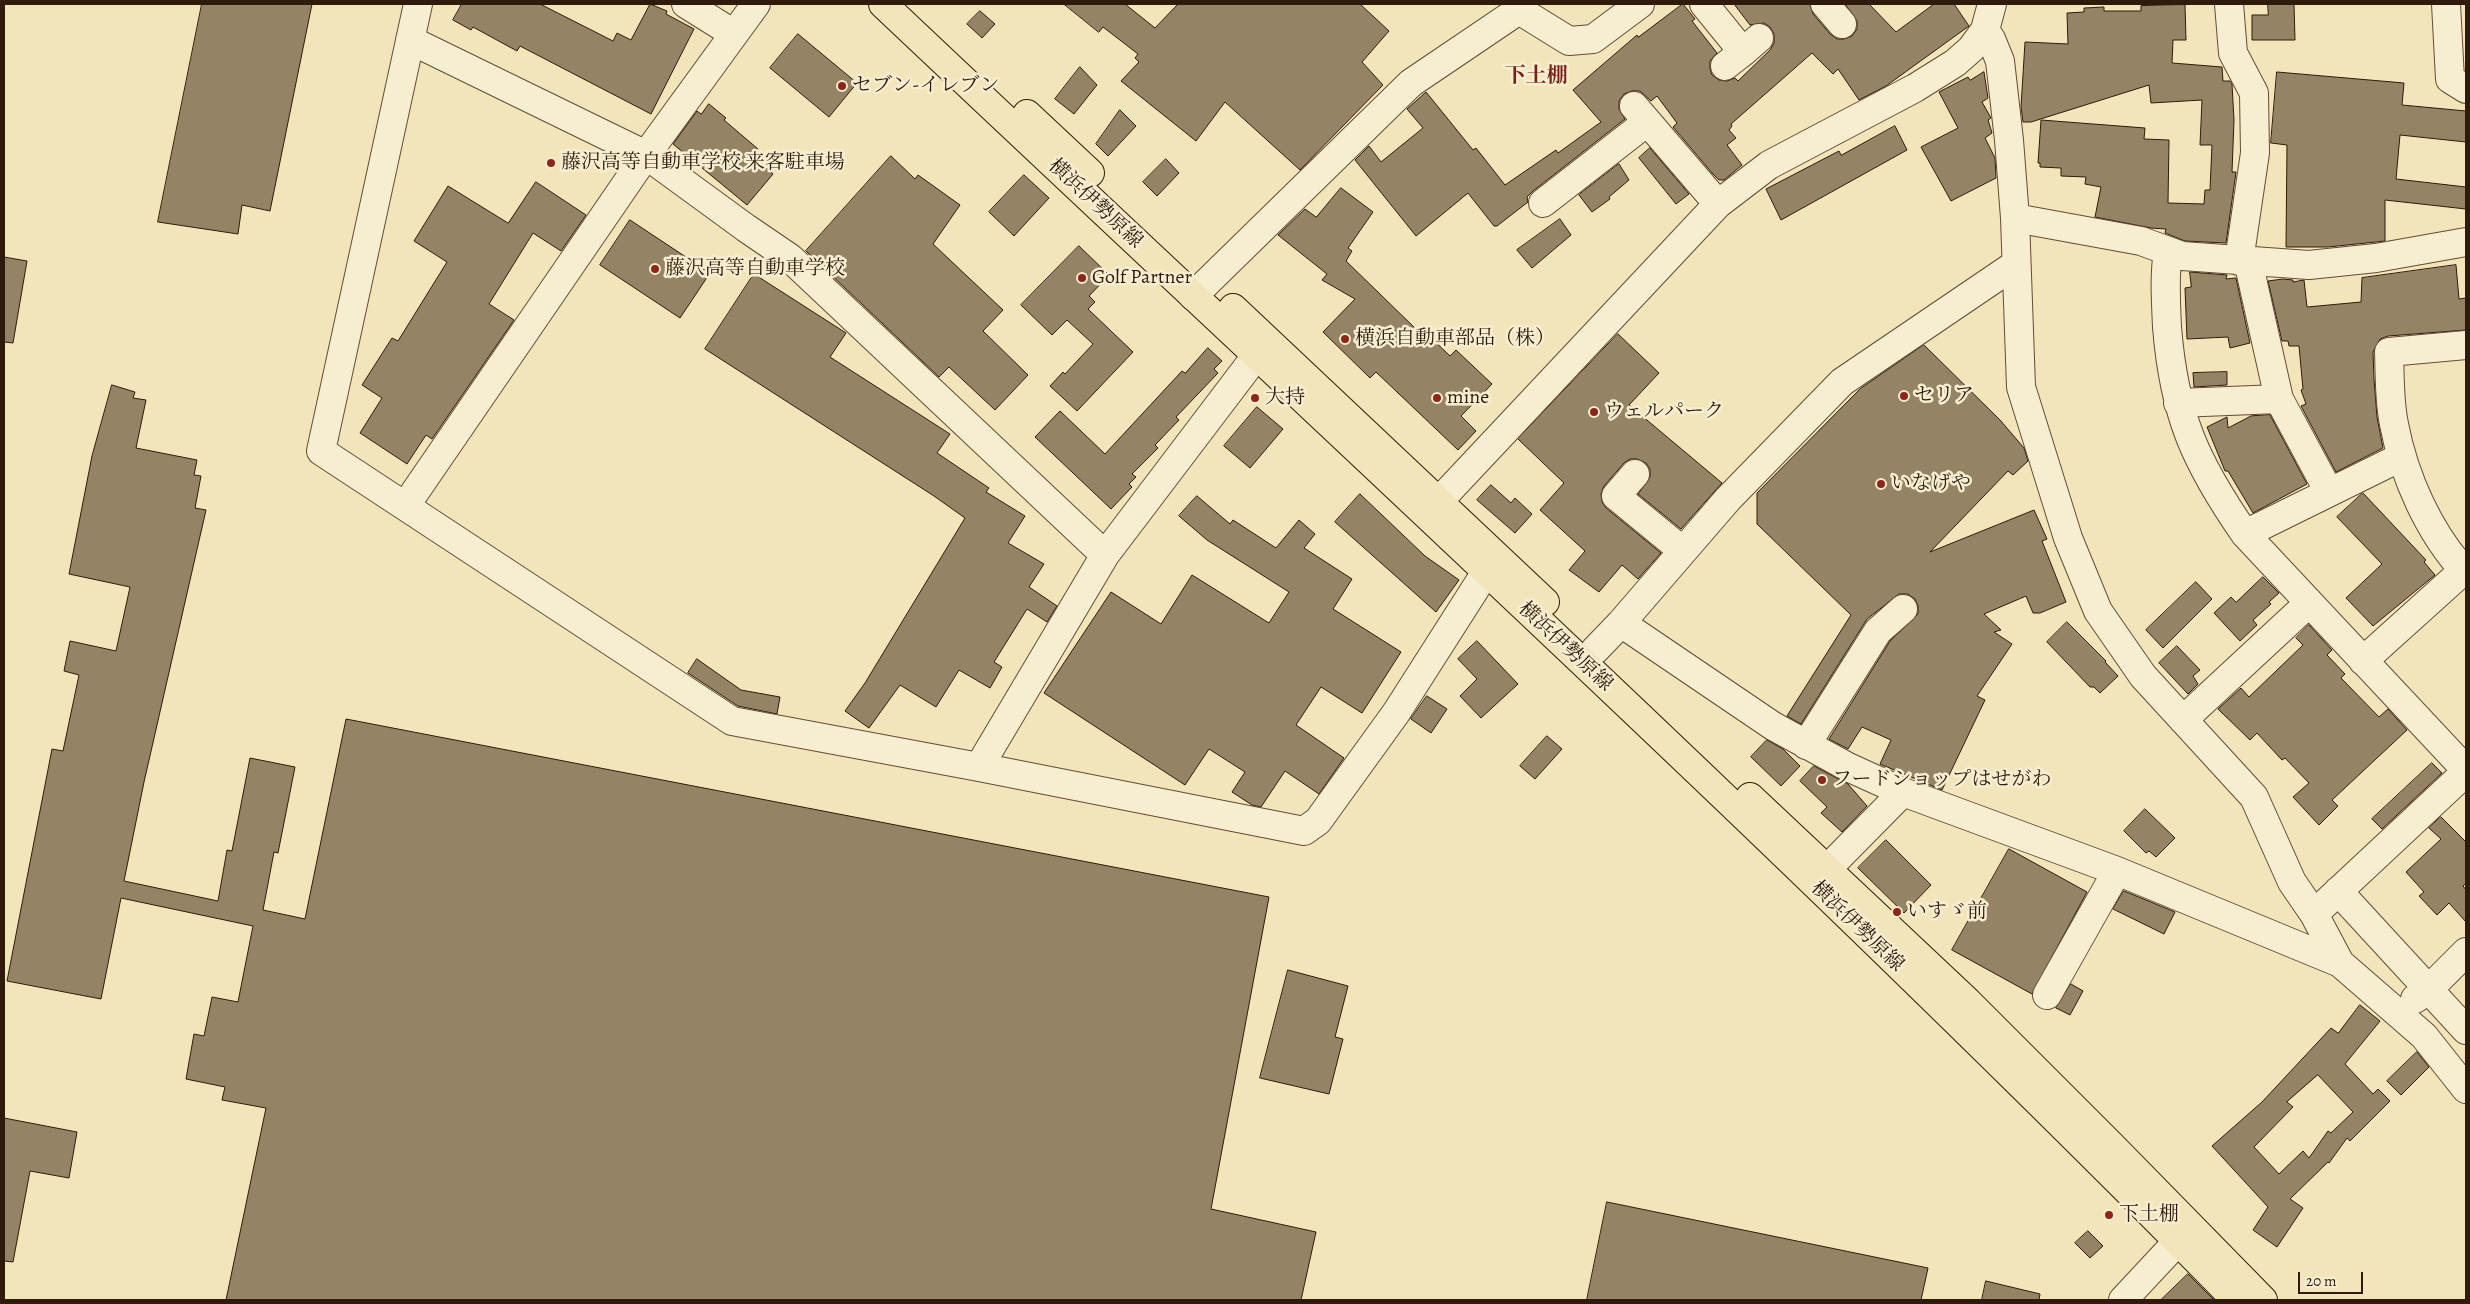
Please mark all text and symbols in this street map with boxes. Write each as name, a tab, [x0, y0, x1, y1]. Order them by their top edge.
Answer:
district label: 下土棚	[1505, 64, 1567, 90]
place label: セブン-イレブン	[852, 74, 1000, 98]
marker: セブン-イレブン	[836, 80, 848, 92]
place label: 藤沢高等自動車学校 来客駐車場	[561, 151, 845, 175]
street label: 横浜伊勢原線	[1043, 154, 1147, 254]
marker: 藤沢高等自動車学校 来客駐車場	[545, 157, 557, 169]
place label: 藤沢高等自動車学校	[665, 257, 845, 281]
marker: 藤沢高等自動車学校	[649, 263, 661, 275]
place label: Golf Partner	[1092, 266, 1192, 290]
marker: Golf Partner	[1076, 272, 1088, 284]
place label: 横浜自動車部品（株）	[1355, 327, 1555, 351]
marker: 横浜自動車部品（株）	[1339, 333, 1351, 345]
place label: セリア	[1914, 384, 1974, 408]
place label: 大持	[1265, 386, 1305, 410]
place label: mine	[1447, 386, 1489, 410]
marker: セリア	[1898, 390, 1910, 402]
marker: 大持	[1249, 392, 1261, 404]
marker: mine	[1431, 392, 1443, 404]
place label: ウェルパーク	[1604, 400, 1724, 424]
marker: ウェルパーク	[1588, 406, 1600, 418]
place label: いなげや	[1891, 472, 1971, 496]
marker: いなげや	[1875, 478, 1887, 490]
street label: 横浜伊勢原線	[1513, 597, 1617, 697]
place label: フードショップはせがわ	[1832, 768, 2051, 792]
marker: フードショップはせがわ	[1816, 774, 1828, 786]
street label: 横浜伊勢原線	[1806, 877, 1908, 977]
place label: いすゞ前	[1907, 900, 1987, 924]
marker: いすゞ前	[1891, 906, 1903, 918]
place label: 下土棚	[2119, 1203, 2179, 1227]
marker: 下土棚	[2103, 1209, 2115, 1221]
scale bar	[2300, 1262, 2365, 1294]
text: 20 m	[2306, 1271, 2337, 1291]

